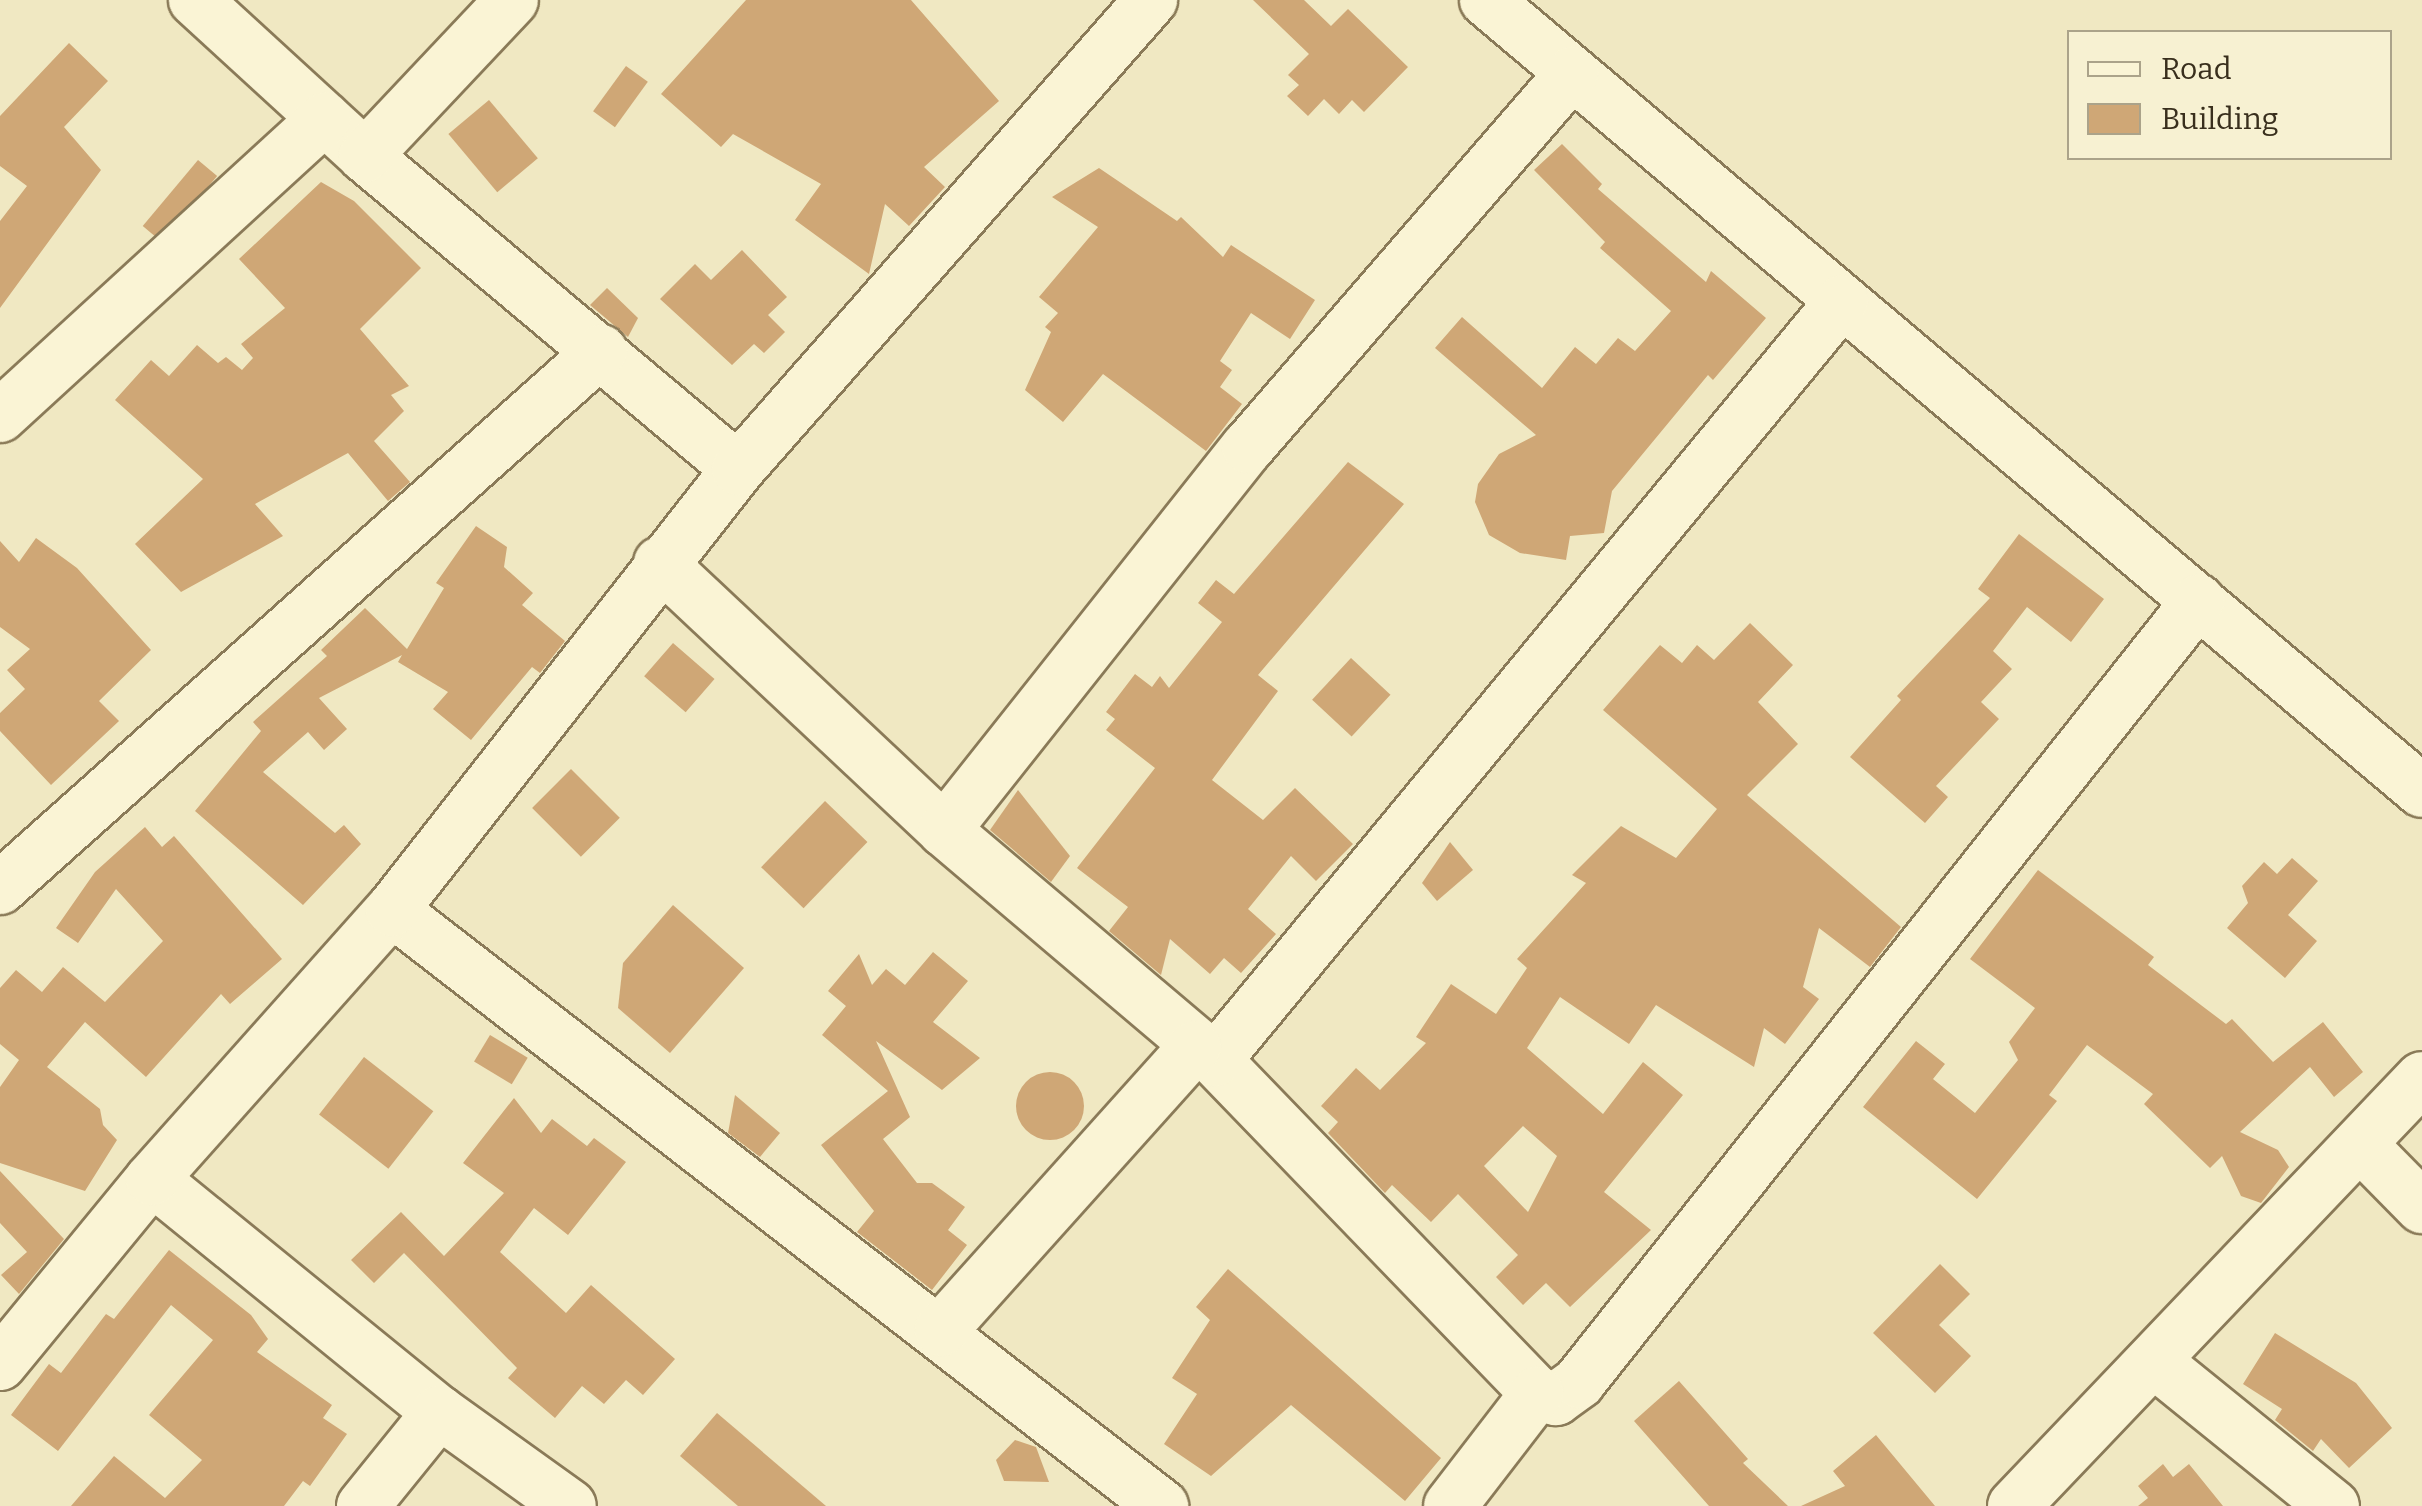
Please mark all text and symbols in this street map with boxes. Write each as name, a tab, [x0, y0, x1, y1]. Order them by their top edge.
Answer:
legend	[2067, 30, 2392, 160]
text: Road	[2161, 51, 2232, 87]
text: Building	[2161, 101, 2279, 137]

